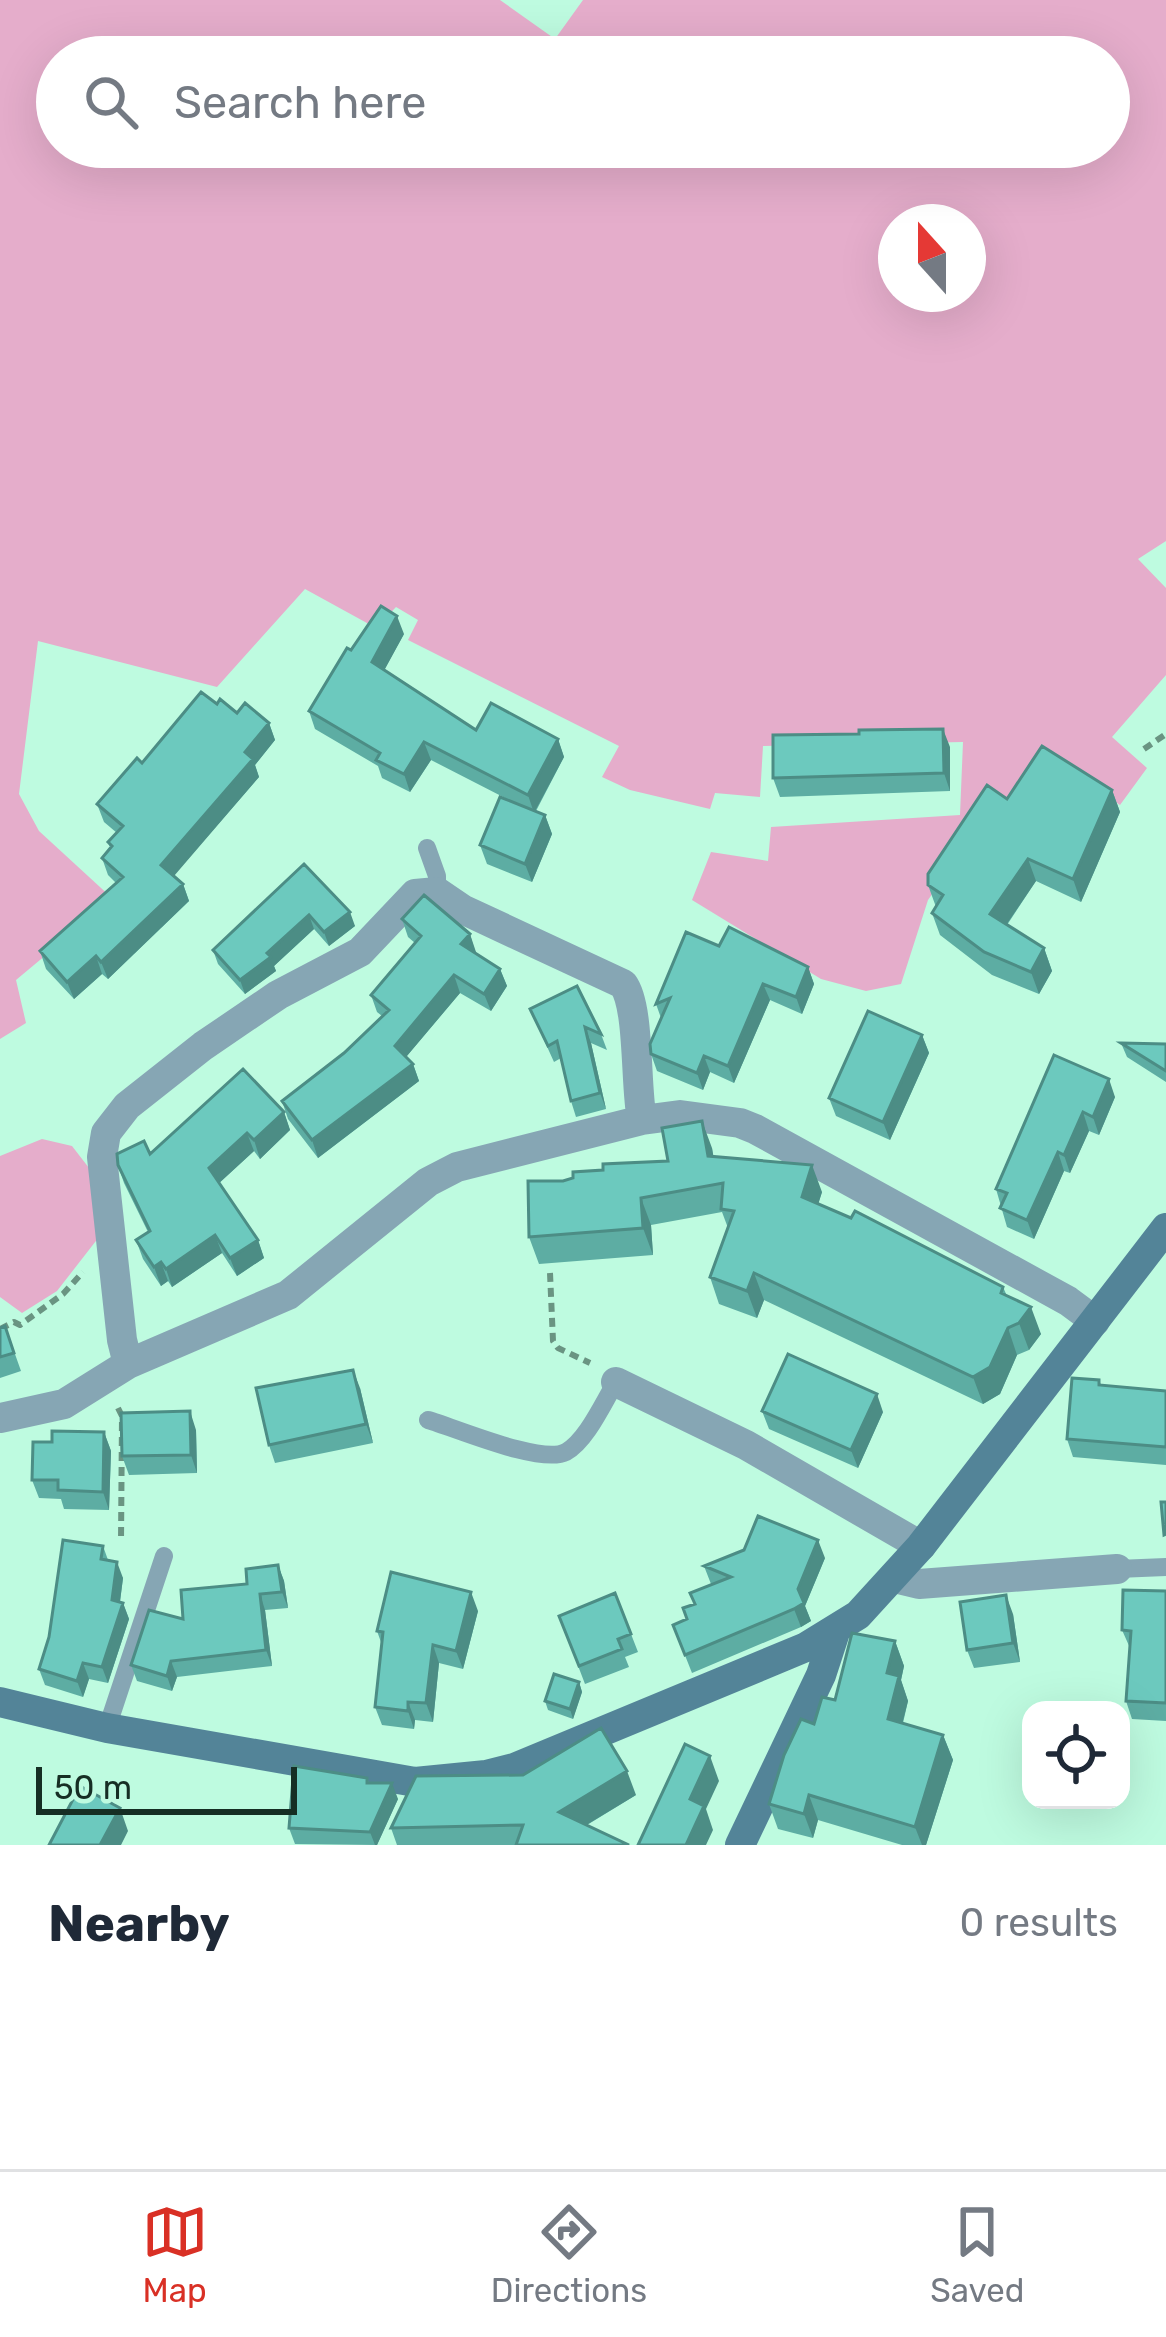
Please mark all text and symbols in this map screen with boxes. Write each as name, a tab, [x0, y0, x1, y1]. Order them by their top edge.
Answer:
search box	[36, 36, 1130, 168]
icon: search	[78, 69, 144, 135]
text: Search here	[174, 76, 426, 129]
north arrow	[878, 204, 986, 312]
map controls	[1022, 1701, 1130, 1809]
button: locate	[1022, 1701, 1130, 1809]
scale bar	[36, 1761, 297, 1814]
text: 50 m	[54, 1768, 132, 1807]
text: Nearby	[48, 1893, 230, 1954]
text: 0 results	[959, 1900, 1118, 1946]
tab: Map	[142, 2199, 208, 2310]
tab: Directions	[491, 2199, 647, 2310]
tab: Saved	[930, 2199, 1024, 2310]

